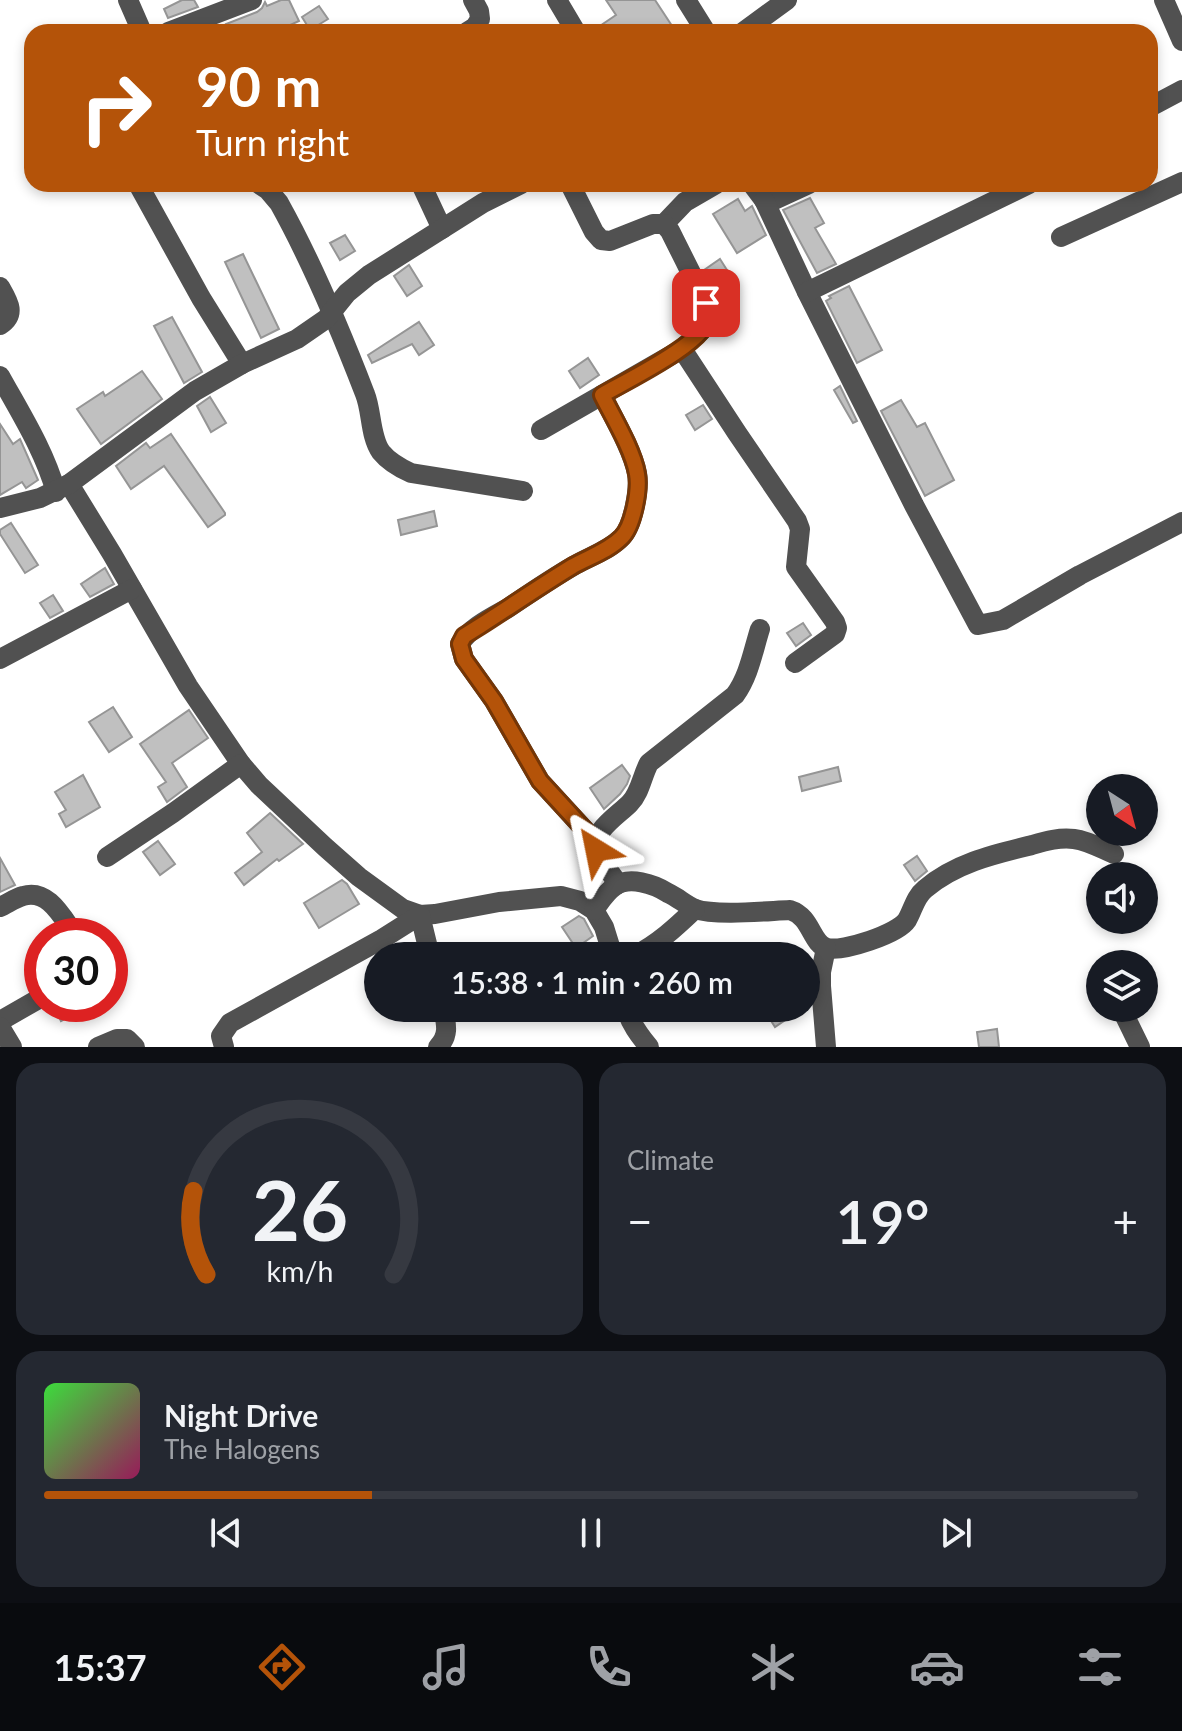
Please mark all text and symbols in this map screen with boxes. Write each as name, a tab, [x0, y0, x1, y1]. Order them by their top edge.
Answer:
text: 90 m	[196, 52, 321, 119]
icon: right	[64, 56, 168, 160]
text: Turn right	[196, 120, 349, 164]
pin	[672, 269, 740, 337]
icon: arrive	[684, 281, 728, 325]
north arrow	[1086, 774, 1158, 846]
map controls	[1086, 774, 1158, 1022]
position arrow	[554, 808, 638, 892]
button: sound	[1086, 862, 1158, 934]
speed limit sign: 30	[24, 918, 128, 1022]
button: layers	[1086, 950, 1158, 1022]
text: 15:38 · 1 min · 260 m	[451, 964, 733, 1000]
text: Climate	[627, 1144, 714, 1176]
text: 26	[251, 1159, 348, 1259]
text: 19°	[835, 1185, 930, 1257]
text: −	[627, 1195, 653, 1247]
text: +	[1112, 1195, 1138, 1247]
text: km/h	[266, 1254, 333, 1288]
text: Night Drive	[164, 1397, 318, 1433]
text: The Halogens	[164, 1433, 320, 1465]
icon: previous	[204, 1511, 248, 1555]
icon: pause	[569, 1511, 613, 1555]
icon: next	[934, 1511, 978, 1555]
icon: directions	[254, 1639, 310, 1695]
icon: music	[418, 1639, 474, 1695]
icon: phone	[581, 1639, 637, 1695]
icon: climate	[745, 1639, 801, 1695]
icon: car	[909, 1639, 965, 1695]
icon: filters	[1072, 1639, 1128, 1695]
text: 15:37	[54, 1645, 147, 1689]

